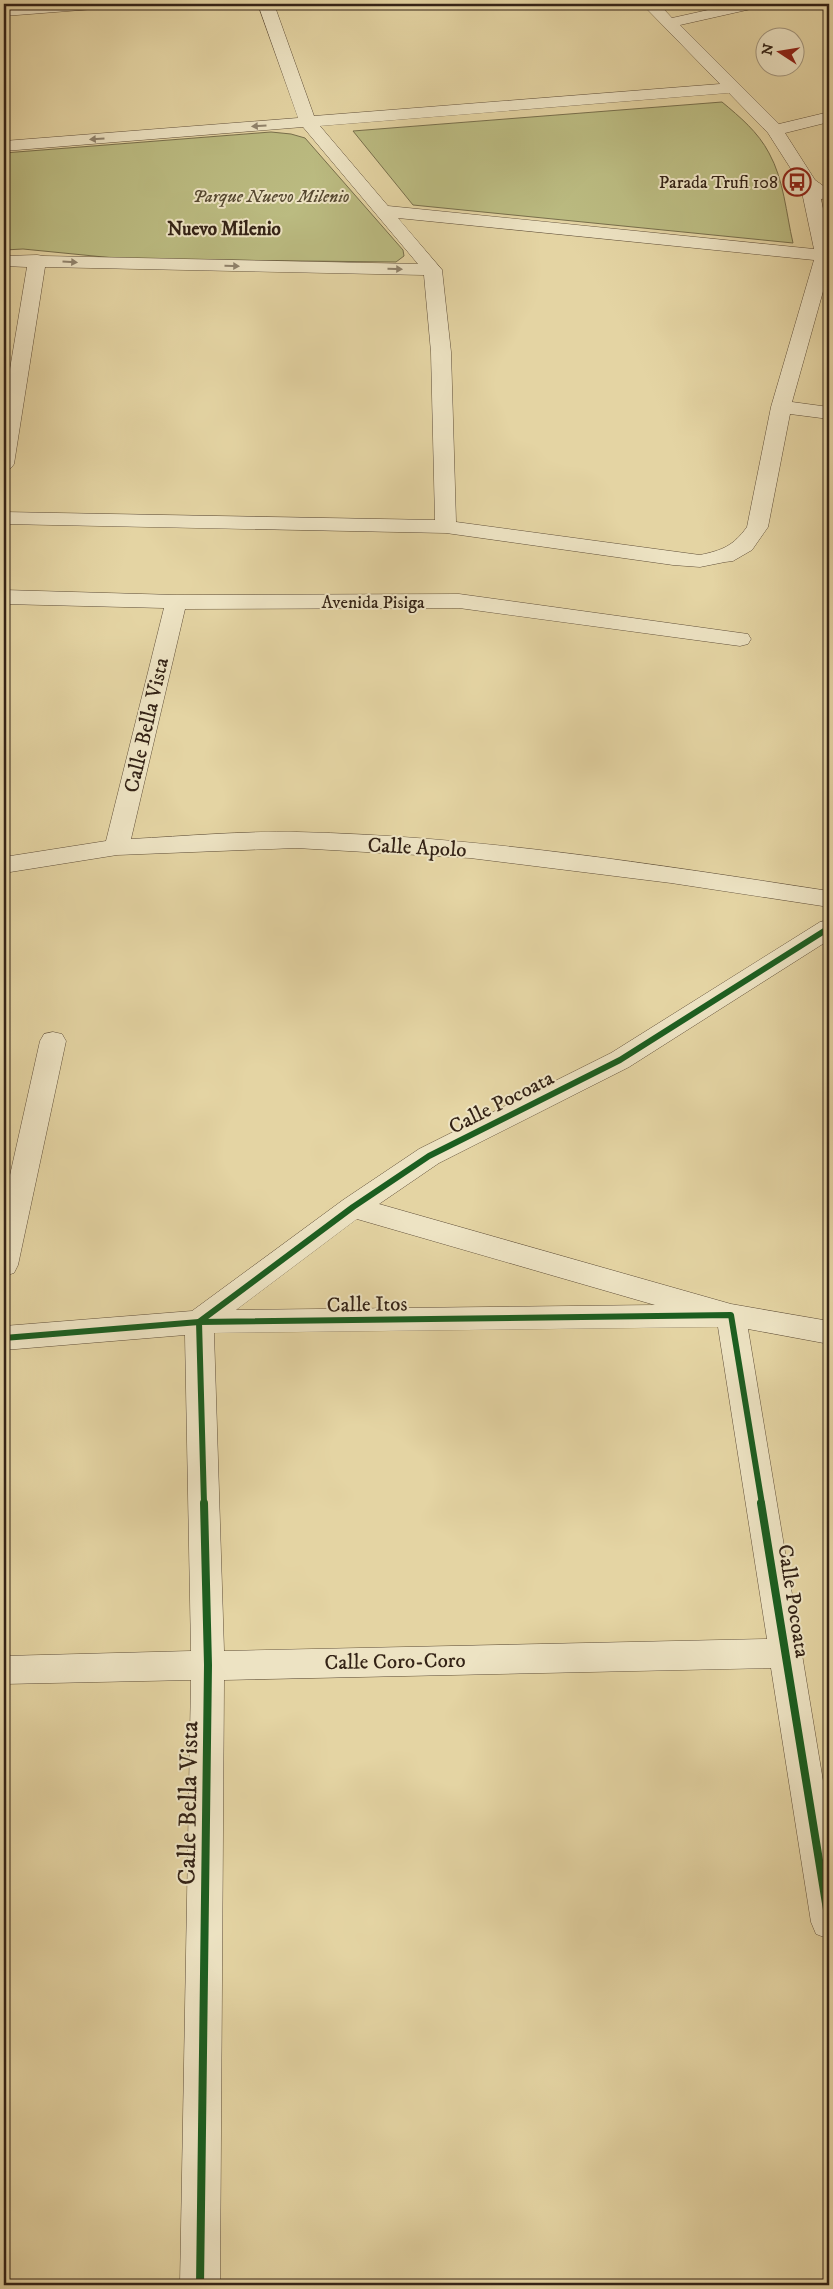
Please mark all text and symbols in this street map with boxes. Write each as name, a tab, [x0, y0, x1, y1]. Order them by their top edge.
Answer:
north arrow	[756, 28, 806, 78]
text: N	[758, 42, 778, 57]
one-way arrow	[251, 123, 267, 131]
one-way arrow	[89, 135, 105, 143]
bus stop icon: Parada Trufi 108	[782, 167, 812, 197]
place label: Parada Trufi 108	[659, 172, 778, 194]
park label: Parque Nuevo Milenio	[192, 186, 350, 208]
district label: Nuevo Milenio	[167, 218, 281, 241]
one-way arrow	[62, 258, 78, 266]
one-way arrow	[225, 263, 241, 271]
one-way arrow	[387, 265, 403, 273]
street label: Avenida Pisiga	[321, 592, 425, 614]
street label: Calle Bella Vista	[119, 655, 175, 795]
street label: Calle Apolo	[367, 832, 467, 864]
street label: Calle Pocoata	[445, 1065, 558, 1140]
street label: Calle Itos	[326, 1291, 408, 1319]
street label: Calle Pocoata	[771, 1543, 815, 1660]
street label: Calle Coro-Coro	[324, 1648, 466, 1676]
street label: Calle Bella Vista	[172, 1720, 205, 1885]

